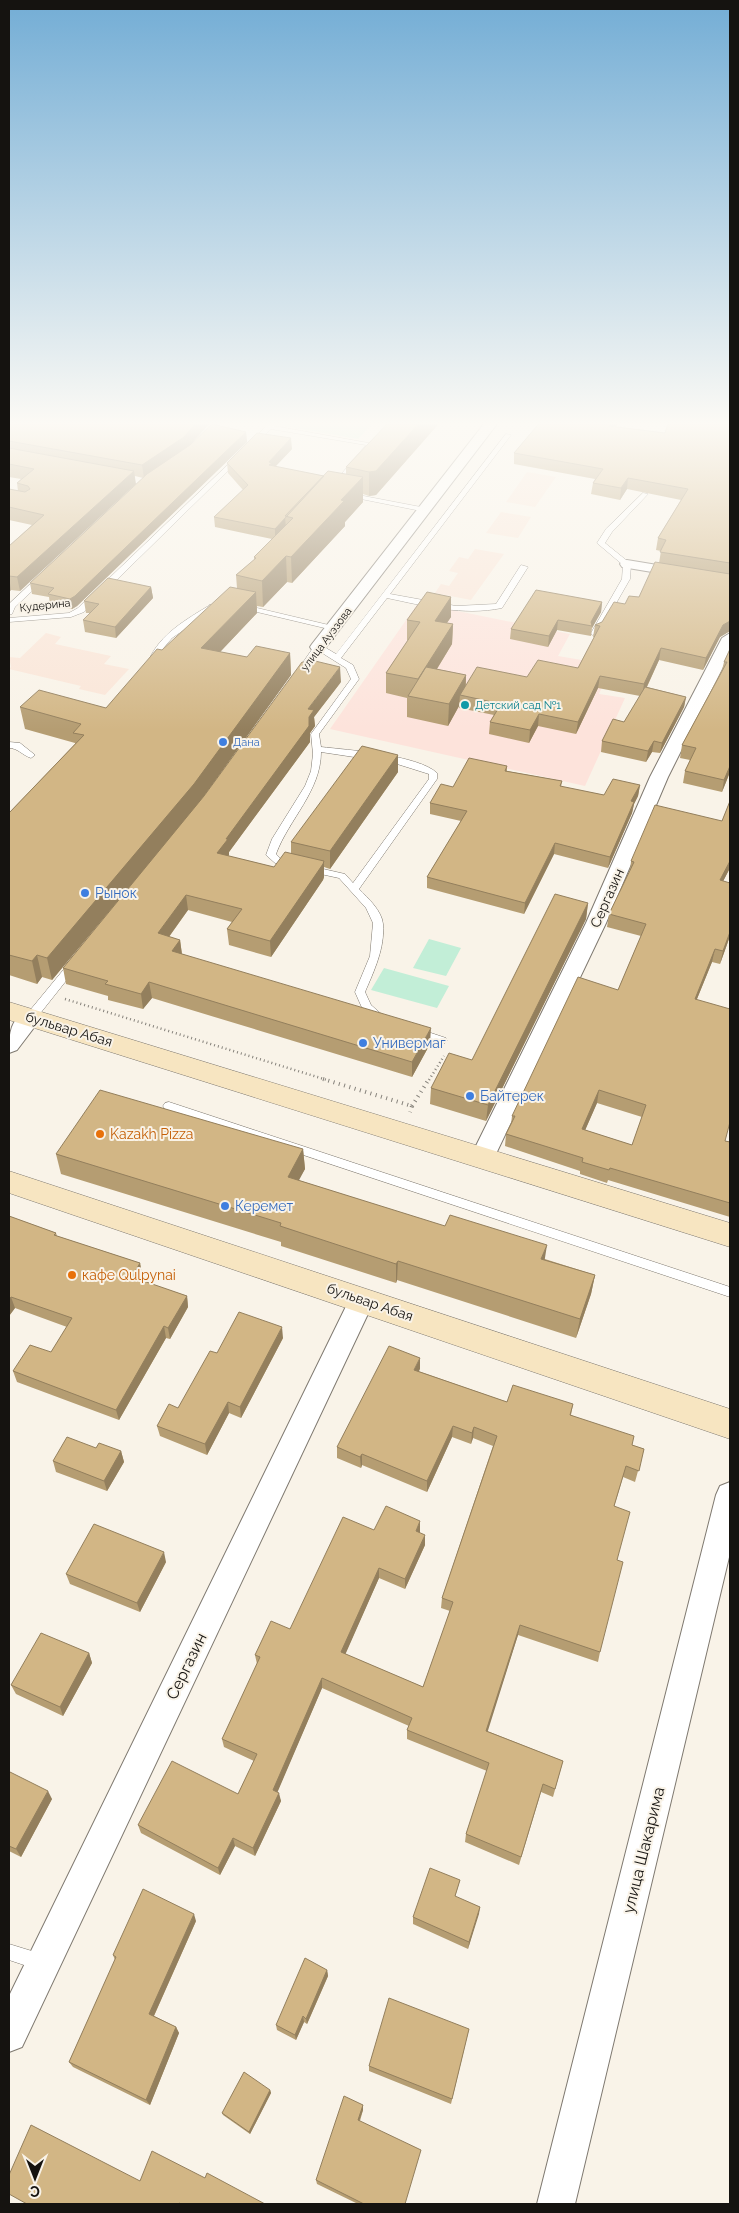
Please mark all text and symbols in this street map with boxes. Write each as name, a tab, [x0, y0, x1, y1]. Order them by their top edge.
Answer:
street label: Кудерина	[19, 596, 71, 615]
street label: улица Ауэзова	[298, 605, 355, 674]
marker: Детский сад №1	[459, 699, 471, 711]
place label: Детский сад №1	[475, 699, 561, 712]
marker: Дана	[217, 736, 229, 748]
place label: Дана	[233, 736, 260, 749]
street label: Сергазин	[587, 866, 627, 930]
place label: Рынок	[95, 885, 137, 901]
marker: Рынок	[79, 887, 91, 899]
street label: бульвар Абая	[24, 1008, 114, 1050]
place label: Универмаг	[373, 1035, 446, 1051]
marker: Универмаг	[357, 1037, 369, 1049]
place label: Байтерек	[480, 1088, 544, 1104]
marker: Байтерек	[464, 1090, 476, 1102]
place label: Kazakh Pizza	[110, 1126, 193, 1142]
marker: Kazakh Pizza	[94, 1128, 106, 1140]
place label: Керемет	[235, 1198, 294, 1214]
marker: Керемет	[219, 1200, 231, 1212]
place label: кафе Qulpynai	[82, 1267, 176, 1283]
marker: кафе Qulpynai	[66, 1269, 78, 1281]
street label: бульвар Абая	[325, 1280, 415, 1324]
street label: Сергазин	[162, 1630, 211, 1703]
street label: улица Шакарима	[619, 1785, 668, 1915]
north arrow	[10, 2153, 60, 2203]
text: С	[30, 2183, 40, 2199]

